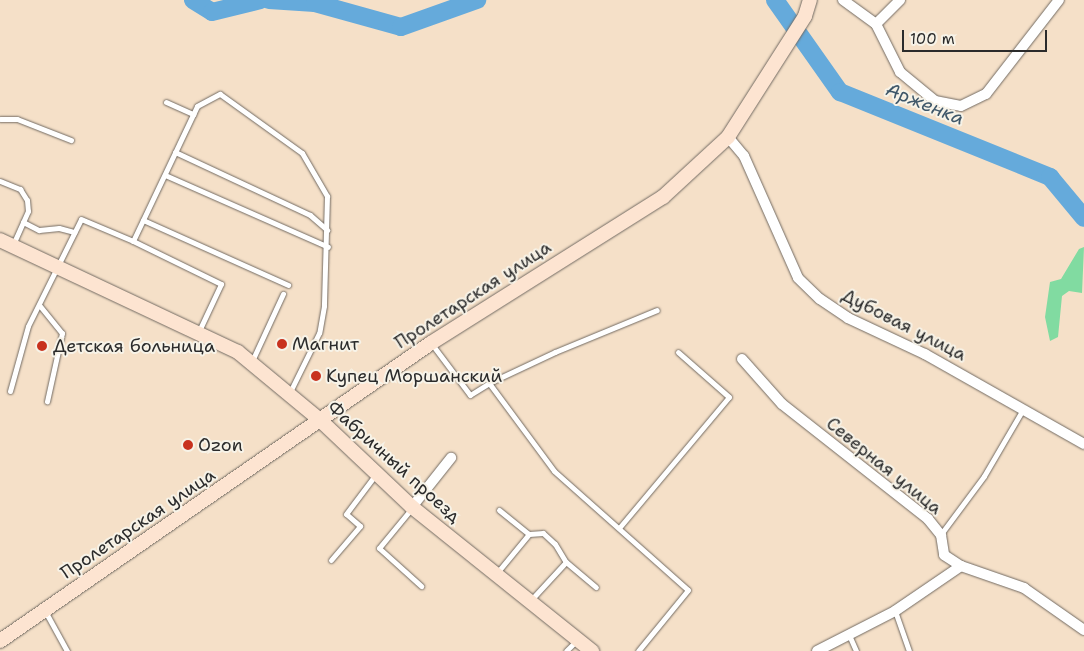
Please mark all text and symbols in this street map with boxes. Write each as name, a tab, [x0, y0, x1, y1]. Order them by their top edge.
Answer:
scale bar	[904, 20, 1049, 52]
text: 100 m	[910, 29, 955, 49]
water label: Арженка	[882, 78, 968, 130]
street label: Пролетарская улица	[391, 236, 555, 354]
street label: Дубовая улица	[838, 284, 970, 366]
place label: Магнит	[292, 333, 359, 355]
place label: Детская больница	[53, 335, 215, 357]
marker: Магнит	[276, 338, 288, 350]
marker: Детская больница	[35, 339, 49, 353]
place label: Купец Моршанский	[326, 365, 502, 387]
marker: Купец Моршанский	[310, 370, 322, 382]
street label: Фабричный проезд	[323, 396, 465, 528]
street label: Северная улица	[822, 413, 946, 519]
place label: Ozon	[198, 434, 243, 456]
marker: Ozon	[182, 439, 194, 451]
street label: Пролетарская улица	[57, 464, 219, 584]

